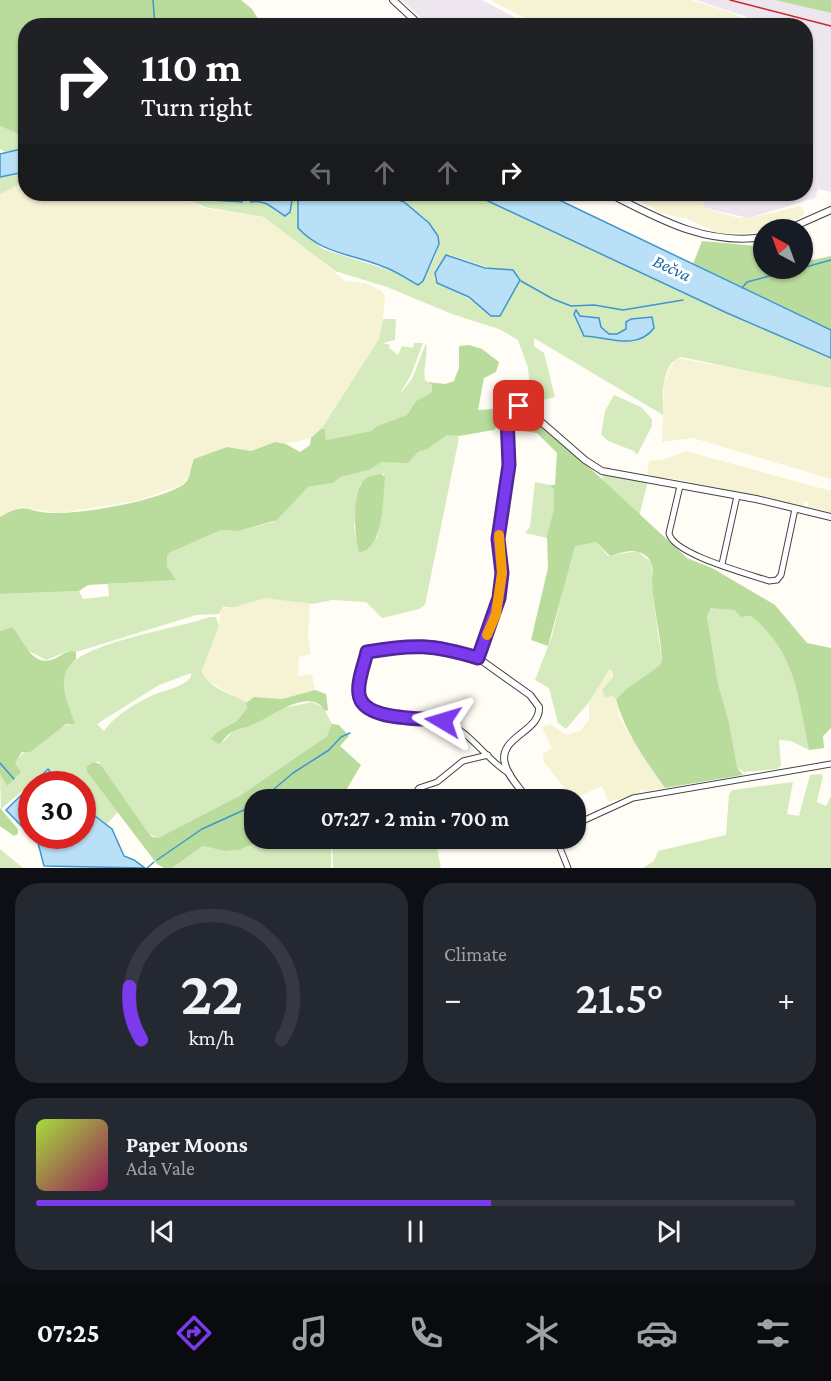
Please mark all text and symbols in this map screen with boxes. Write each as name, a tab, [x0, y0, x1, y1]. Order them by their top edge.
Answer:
icon: right	[42, 42, 120, 120]
text: 110 m	[141, 43, 242, 90]
text: Turn right	[141, 92, 252, 122]
icon: left	[305, 156, 338, 189]
icon: ahead	[368, 156, 401, 189]
icon: ahead	[431, 156, 464, 189]
icon: right	[494, 156, 527, 189]
north arrow	[753, 219, 813, 279]
map controls	[753, 219, 813, 279]
water label: Bečva	[650, 251, 694, 286]
pin	[493, 380, 544, 431]
icon: arrive	[502, 389, 535, 422]
position arrow	[411, 689, 475, 753]
speed limit sign: 30	[18, 771, 96, 849]
text: 07:27 · 2 min · 700 m	[321, 806, 509, 831]
text: Climate	[444, 943, 507, 965]
text: 22	[180, 958, 243, 1027]
text: 21.5°	[575, 973, 664, 1023]
text: −	[444, 980, 461, 1017]
text: +	[778, 980, 795, 1017]
text: km/h	[188, 1026, 235, 1050]
text: Paper Moons	[126, 1132, 248, 1157]
text: Ada Vale	[126, 1157, 195, 1179]
icon: previous	[146, 1215, 179, 1248]
icon: pause	[399, 1215, 432, 1248]
icon: next	[652, 1215, 685, 1248]
icon: directions	[173, 1312, 215, 1354]
icon: music	[289, 1312, 331, 1354]
icon: phone	[405, 1312, 447, 1354]
icon: climate	[521, 1312, 563, 1354]
icon: car	[636, 1312, 678, 1354]
icon: filters	[752, 1312, 794, 1354]
text: 07:25	[37, 1318, 100, 1348]

